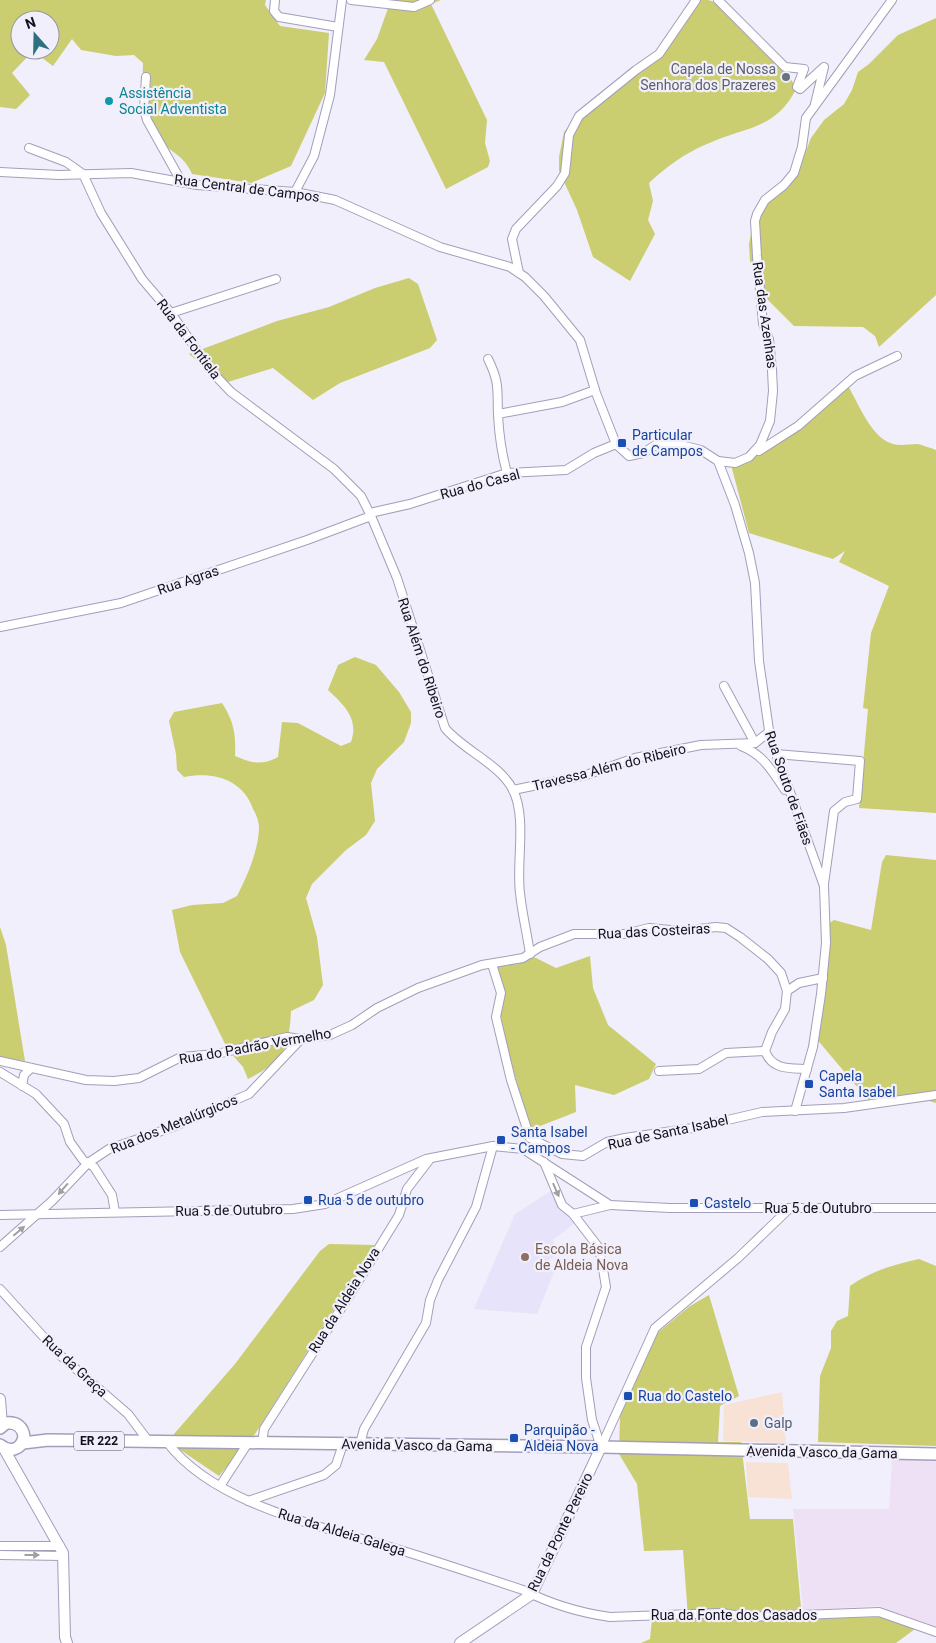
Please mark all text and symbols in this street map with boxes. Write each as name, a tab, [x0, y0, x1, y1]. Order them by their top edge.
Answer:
north arrow	[10, 10, 60, 60]
text: N	[23, 14, 38, 32]
place label: Capela de Nossa Senhora dos Prazeres	[640, 61, 776, 93]
marker: Capela de Nossa Senhora dos Prazeres	[780, 71, 792, 83]
place label: Assistência Social Adventista	[119, 85, 227, 117]
marker: Assistência Social Adventista	[103, 95, 115, 107]
street label: Rua Central de Campos	[174, 171, 320, 205]
street label: Rua das Azenhas	[750, 261, 780, 369]
street label: Rua da Fontiela	[154, 296, 224, 382]
place label: Particular de Campos	[632, 427, 703, 459]
marker: Particular de Campos	[616, 437, 628, 449]
street label: Rua do Casal	[438, 466, 522, 502]
street label: Rua Agras	[155, 562, 221, 598]
street label: Rua Além do Ribeiro	[395, 596, 449, 720]
street label: Rua Souto de Fiães	[762, 729, 816, 847]
street label: Travessa Além do Ribeiro	[530, 740, 688, 794]
street label: Rua das Costeiras	[597, 920, 711, 942]
street label: Rua do Padrão Vermelho	[178, 1025, 332, 1067]
place label: Capela Santa Isabel	[819, 1068, 896, 1100]
marker: Capela Santa Isabel	[803, 1078, 815, 1090]
street label: Rua dos Metalúrgicos	[108, 1091, 240, 1157]
street label: Rua de Santa Isabel	[606, 1111, 730, 1153]
place label: Santa Isabel - Campos	[511, 1124, 588, 1156]
marker: Santa Isabel - Campos	[495, 1134, 507, 1146]
one-way arrow	[57, 1182, 69, 1194]
one-way arrow	[552, 1183, 560, 1197]
place label: Rua 5 de outubro	[318, 1192, 424, 1208]
marker: Rua 5 de outubro	[302, 1194, 314, 1206]
place label: Castelo	[704, 1195, 751, 1211]
marker: Castelo	[688, 1197, 700, 1209]
street label: Rua 5 de Outubro	[764, 1200, 872, 1216]
street label: Rua 5 de Outubro	[175, 1201, 283, 1219]
one-way arrow	[12, 1225, 25, 1236]
place label: Escola Básica de Aldeia Nova	[535, 1241, 628, 1273]
street label: Rua da Aldeia Nova	[305, 1244, 383, 1356]
marker: Escola Básica de Aldeia Nova	[519, 1251, 531, 1263]
street label: Rua da Graça	[39, 1332, 111, 1400]
place label: Rua do Castelo	[638, 1388, 732, 1404]
marker: Rua do Castelo	[622, 1390, 634, 1402]
place label: Galp	[764, 1415, 793, 1431]
marker: Galp	[748, 1417, 760, 1429]
place label: Parquipão - Aldeia Nova	[524, 1422, 599, 1454]
road number: ER 222	[74, 1432, 124, 1450]
marker: Parquipão - Aldeia Nova	[508, 1432, 520, 1444]
street label: Avenida Vasco da Gama	[341, 1436, 493, 1454]
street label: Avenida Vasco da Gama	[746, 1443, 898, 1461]
street label: Rua da Ponte Pereiro	[524, 1470, 596, 1594]
street label: Rua da Aldeia Galega	[276, 1505, 408, 1559]
one-way arrow	[24, 1551, 40, 1559]
street label: Rua da Fonte dos Casados	[651, 1607, 817, 1623]

